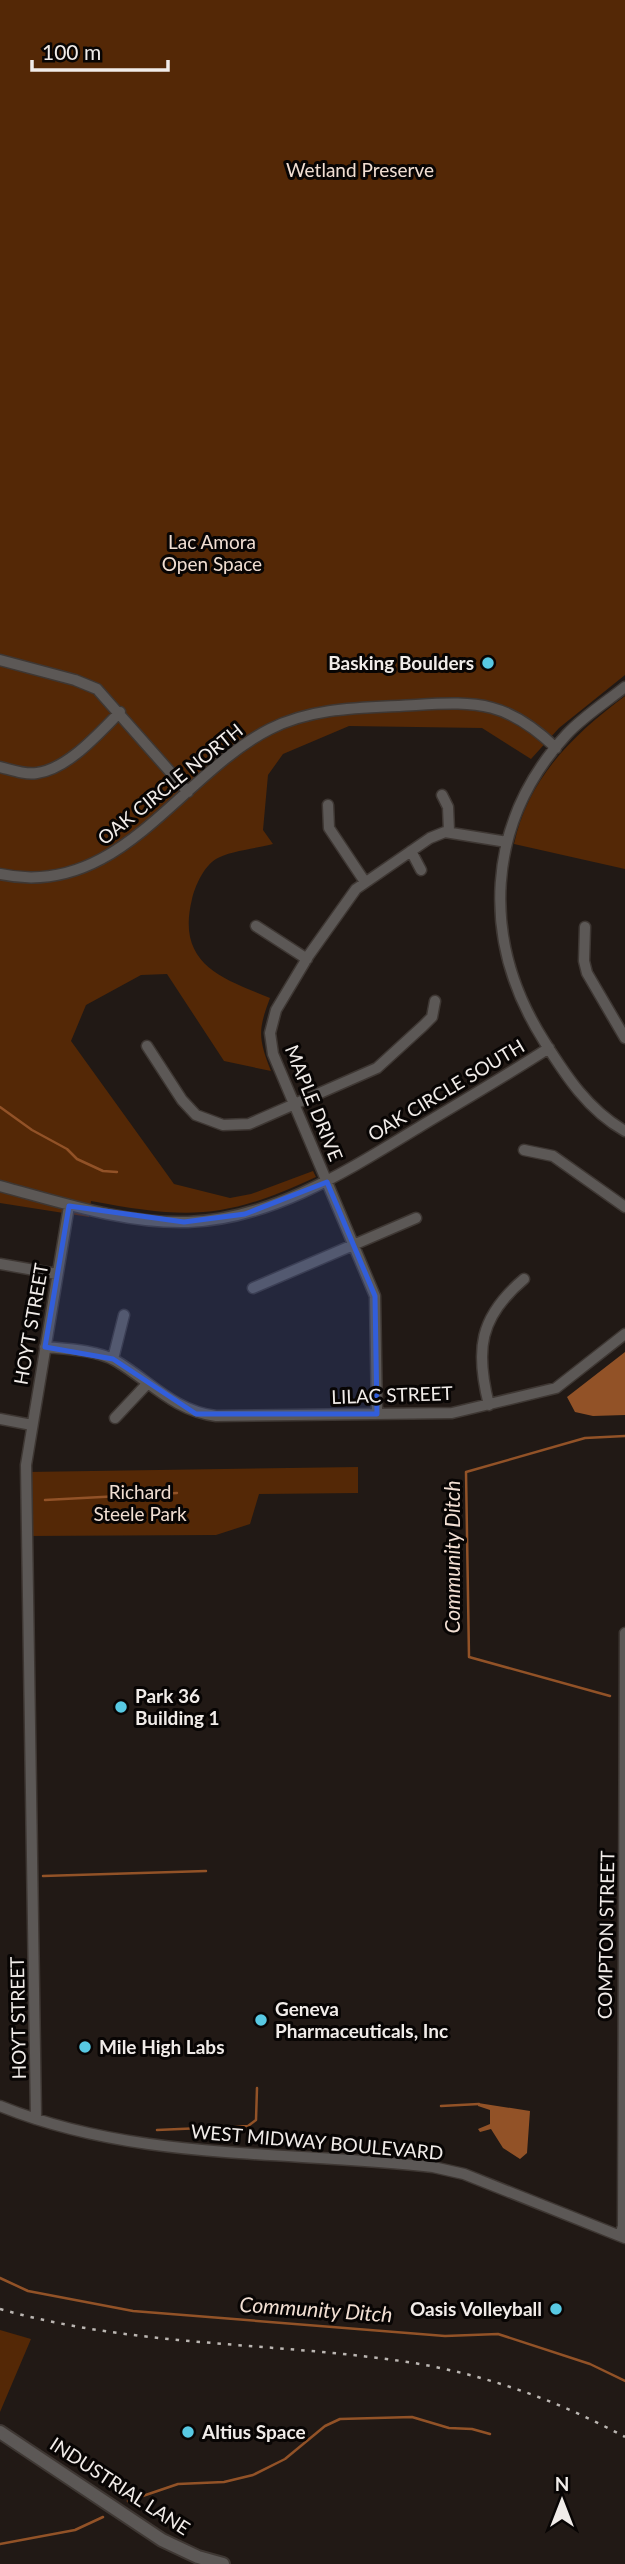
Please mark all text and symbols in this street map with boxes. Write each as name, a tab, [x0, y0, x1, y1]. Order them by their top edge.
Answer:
scale bar	[32, 28, 168, 72]
text: 100 m	[42, 39, 101, 64]
park label: Wetland Preserve	[286, 158, 434, 181]
park label: Lac Amora Open Space	[162, 530, 262, 575]
place label: Basking Boulders	[328, 651, 474, 674]
marker: Basking Boulders	[480, 655, 496, 671]
street label: OAK CIRCLE NORTH	[92, 718, 247, 849]
street label: OAK CIRCLE SOUTH	[363, 1034, 528, 1145]
street label: MAPLE DRIVE	[281, 1041, 348, 1164]
street label: HOYT STREET	[9, 1261, 53, 1386]
street label: LILAC STREET	[331, 1381, 453, 1408]
park label: Richard Steele Park	[93, 1480, 187, 1525]
water label: Community Ditch	[439, 1480, 464, 1634]
place label: Park 36 Building 1	[135, 1684, 220, 1729]
marker: Park 36 Building 1	[113, 1699, 129, 1715]
street label: COMPTON STREET	[593, 1851, 618, 2019]
street label: HOYT STREET	[5, 1956, 30, 2080]
place label: Geneva Pharmaceuticals, Inc	[275, 1997, 448, 2042]
marker: Geneva Pharmaceuticals, Inc	[253, 2012, 269, 2028]
place label: Mile High Labs	[99, 2035, 224, 2058]
marker: Mile High Labs	[77, 2039, 93, 2055]
street label: WEST MIDWAY BOULEVARD	[190, 2119, 444, 2164]
water label: Community Ditch	[239, 2291, 393, 2326]
place label: Oasis Volleyball	[410, 2297, 542, 2320]
marker: Oasis Volleyball	[548, 2301, 564, 2317]
place label: Altius Space	[201, 2420, 306, 2443]
marker: Altius Space	[180, 2424, 196, 2440]
street label: INDUSTRIAL LANE	[46, 2432, 194, 2539]
north arrow	[527, 2466, 597, 2536]
text: N	[555, 2472, 569, 2495]

